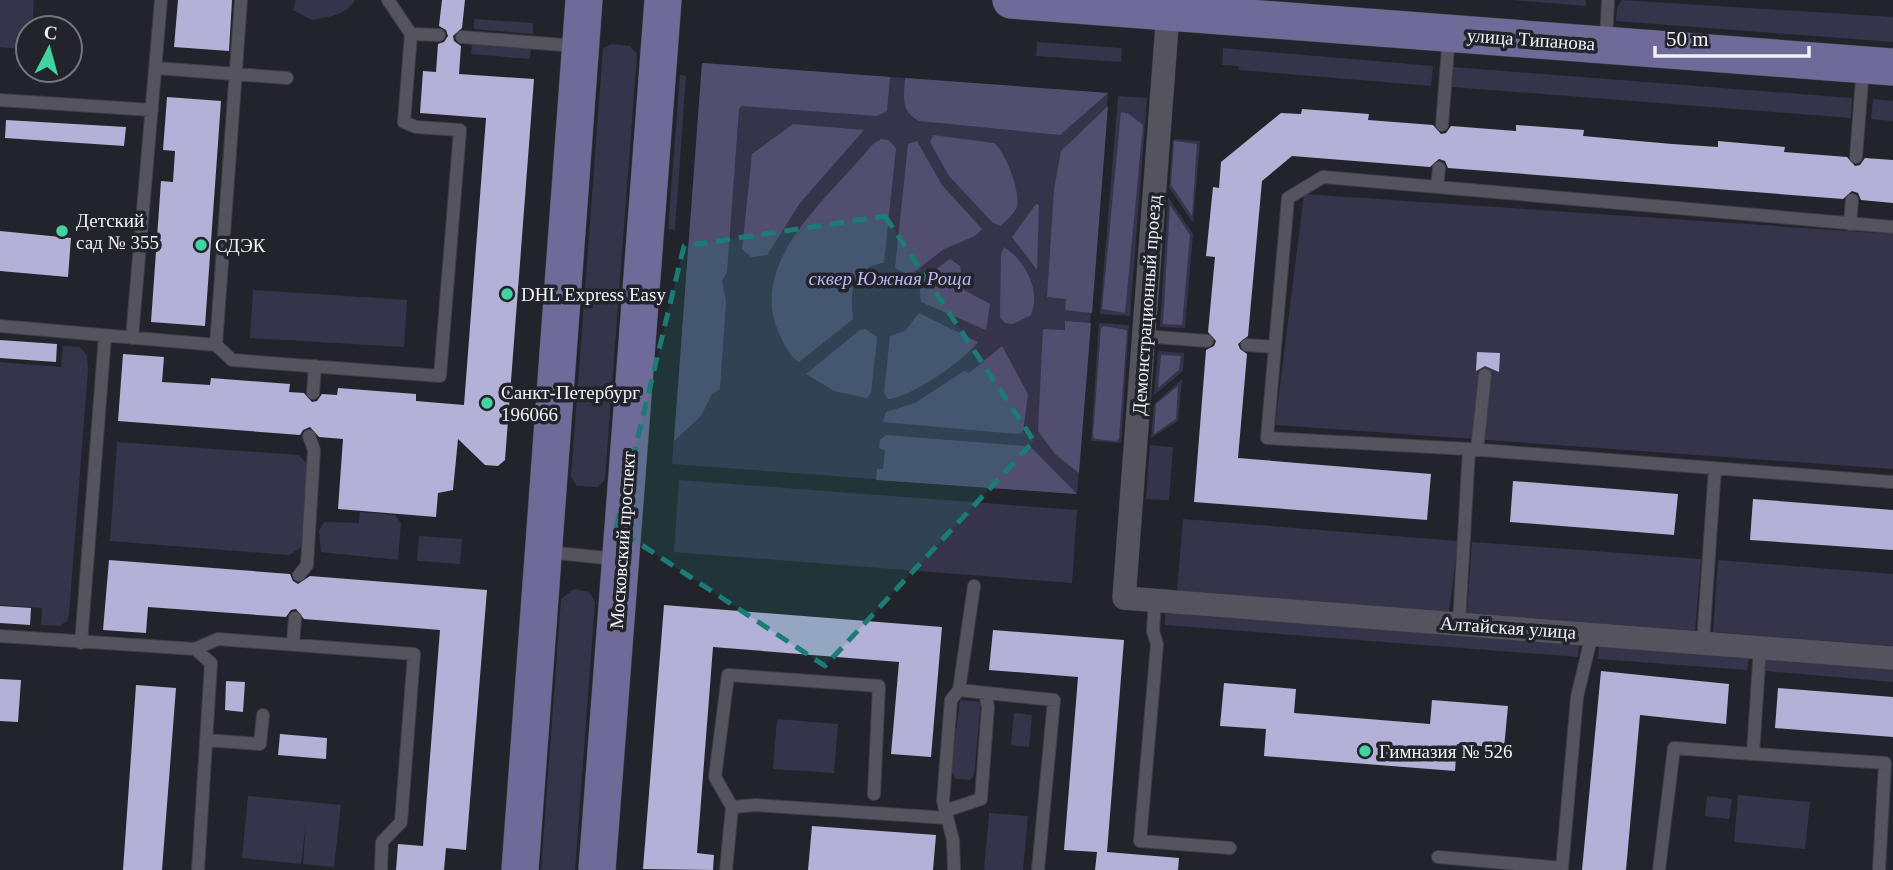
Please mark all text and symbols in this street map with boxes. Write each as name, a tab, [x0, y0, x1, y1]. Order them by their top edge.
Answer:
north arrow	[14, 14, 84, 84]
scale bar	[1655, 14, 1809, 58]
text: С	[43, 21, 59, 44]
street label: улица Типанова	[1466, 25, 1596, 54]
text: 50 m	[1666, 27, 1709, 51]
street label: Демонстрационный проезд	[1128, 194, 1165, 416]
place label: Детский сад № 355	[76, 210, 159, 253]
marker: Детский сад № 355	[54, 223, 70, 239]
place label: СДЭК	[215, 235, 266, 256]
marker: СДЭК	[193, 237, 209, 253]
park label: сквер Южная Роща	[809, 268, 971, 289]
place label: DHL Express Easy	[521, 284, 666, 305]
marker: DHL Express Easy	[499, 286, 515, 302]
place label: Санкт-Петербург 196066	[501, 382, 640, 425]
marker: Санкт-Петербург 196066	[479, 395, 495, 411]
street label: Московский проспект	[606, 450, 639, 630]
street label: Алтайская улица	[1439, 612, 1577, 643]
place label: Гимназия № 526	[1379, 741, 1513, 762]
marker: Гимназия № 526	[1357, 743, 1373, 759]

